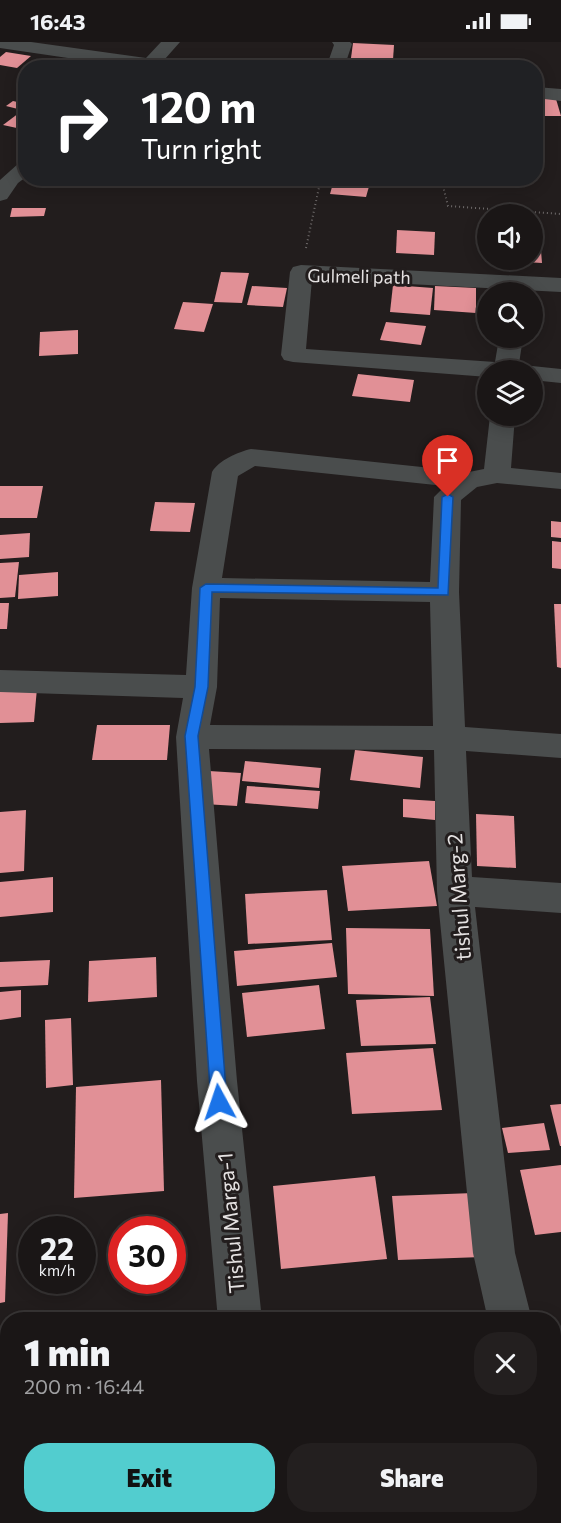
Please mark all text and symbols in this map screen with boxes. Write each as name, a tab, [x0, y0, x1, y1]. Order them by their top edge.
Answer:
text: 16:43	[30, 8, 86, 35]
text: 120 m	[141, 80, 256, 132]
icon: right	[42, 84, 120, 162]
text: Turn right	[141, 132, 261, 165]
map controls	[477, 204, 543, 426]
button: sound	[477, 204, 543, 270]
street label: Gulmeli path	[307, 264, 411, 288]
button: search	[477, 282, 543, 348]
button: layers	[477, 360, 543, 426]
pin	[422, 435, 473, 497]
icon: arrive	[431, 444, 464, 477]
street label: tishul Marg-2	[441, 833, 475, 961]
position arrow	[187, 1070, 251, 1134]
street label: Tishul Marga-1	[211, 1152, 249, 1294]
speed limit sign: 30	[108, 1216, 186, 1294]
text: 22	[40, 1229, 74, 1266]
text: km/h	[39, 1261, 75, 1279]
text: 1 min	[24, 1329, 110, 1373]
button: close	[474, 1332, 537, 1395]
text: 200 m · 16:44	[24, 1374, 144, 1398]
button: Exit	[24, 1443, 275, 1512]
button: Share	[287, 1443, 537, 1512]

